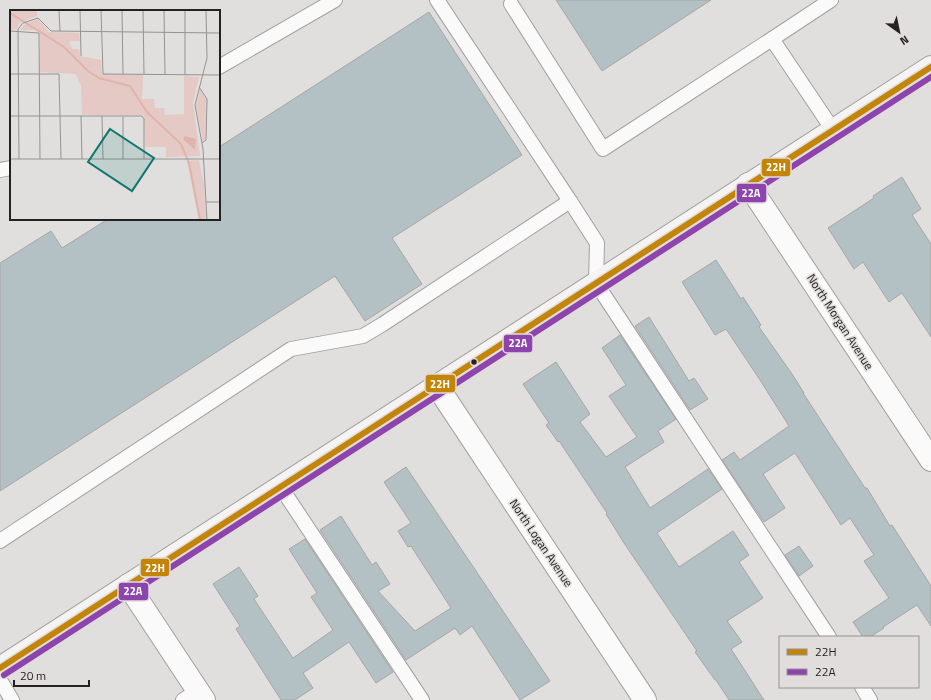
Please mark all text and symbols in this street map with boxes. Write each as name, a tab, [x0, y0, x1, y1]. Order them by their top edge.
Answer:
inset map	[10, 10, 220, 220]
north arrow	[879, 12, 919, 52]
text: N	[897, 32, 912, 49]
line badge: 22H	[761, 158, 791, 177]
text: 22H	[766, 159, 786, 175]
line badge: 22A	[736, 183, 767, 203]
text: 22A	[742, 185, 761, 201]
street label: North Morgan Avenue	[802, 270, 879, 373]
line badge: 22A	[503, 334, 533, 353]
text: 22A	[509, 335, 528, 351]
unlabelled marker	[469, 357, 479, 367]
line badge: 22H	[425, 374, 456, 393]
text: 22H	[430, 376, 450, 392]
street label: North Logan Avenue	[505, 495, 578, 591]
line badge: 22H	[140, 558, 170, 577]
text: 22H	[145, 560, 165, 576]
line badge: 22A	[118, 582, 149, 601]
text: 22A	[124, 583, 143, 599]
legend	[779, 636, 919, 688]
text: 22H	[815, 642, 837, 661]
scale bar	[14, 662, 89, 688]
text: 22A	[815, 662, 836, 681]
text: 20 m	[20, 666, 46, 685]

